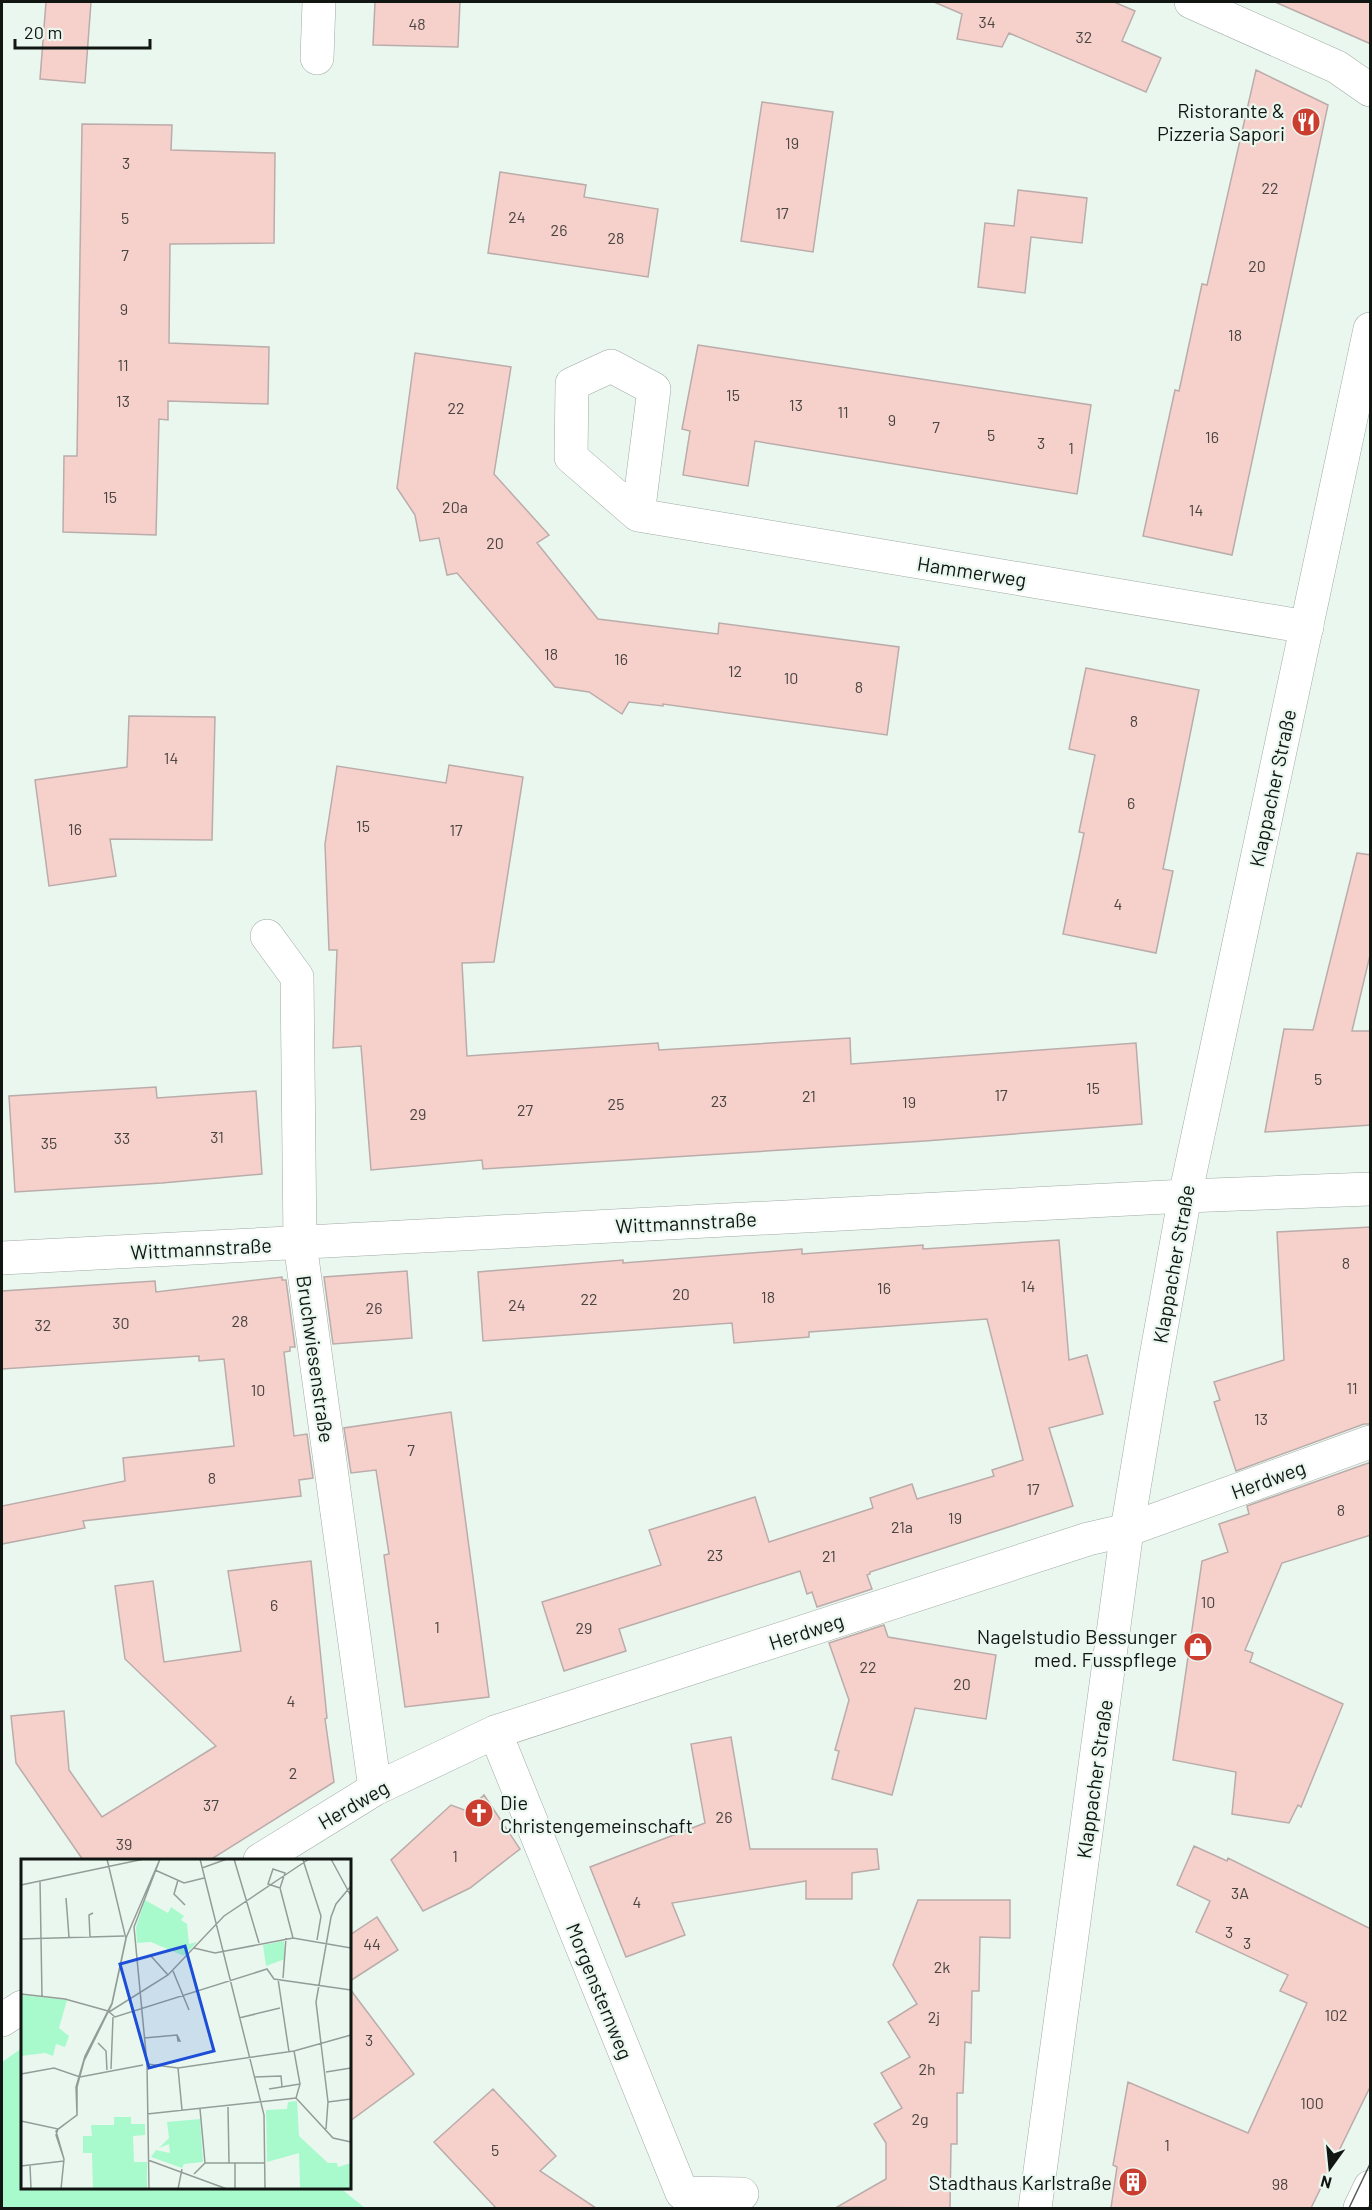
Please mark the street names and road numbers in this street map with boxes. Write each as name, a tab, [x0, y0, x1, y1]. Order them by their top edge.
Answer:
street label: Hammerweg	[916, 551, 1028, 591]
street label: Klappacher Straße	[1244, 707, 1300, 869]
street label: Klappacher Straße	[1147, 1183, 1199, 1345]
street label: Wittmannstraße	[615, 1206, 757, 1238]
street label: Wittmannstraße	[130, 1232, 272, 1264]
street label: Bruchwiesenstraße	[292, 1274, 340, 1444]
street label: Herdweg	[1228, 1455, 1308, 1503]
street label: Herdweg	[766, 1608, 846, 1654]
street label: Klappacher Straße	[1071, 1698, 1117, 1860]
street label: Herdweg	[314, 1774, 392, 1834]
street label: Morgensternweg	[562, 1919, 638, 2063]

